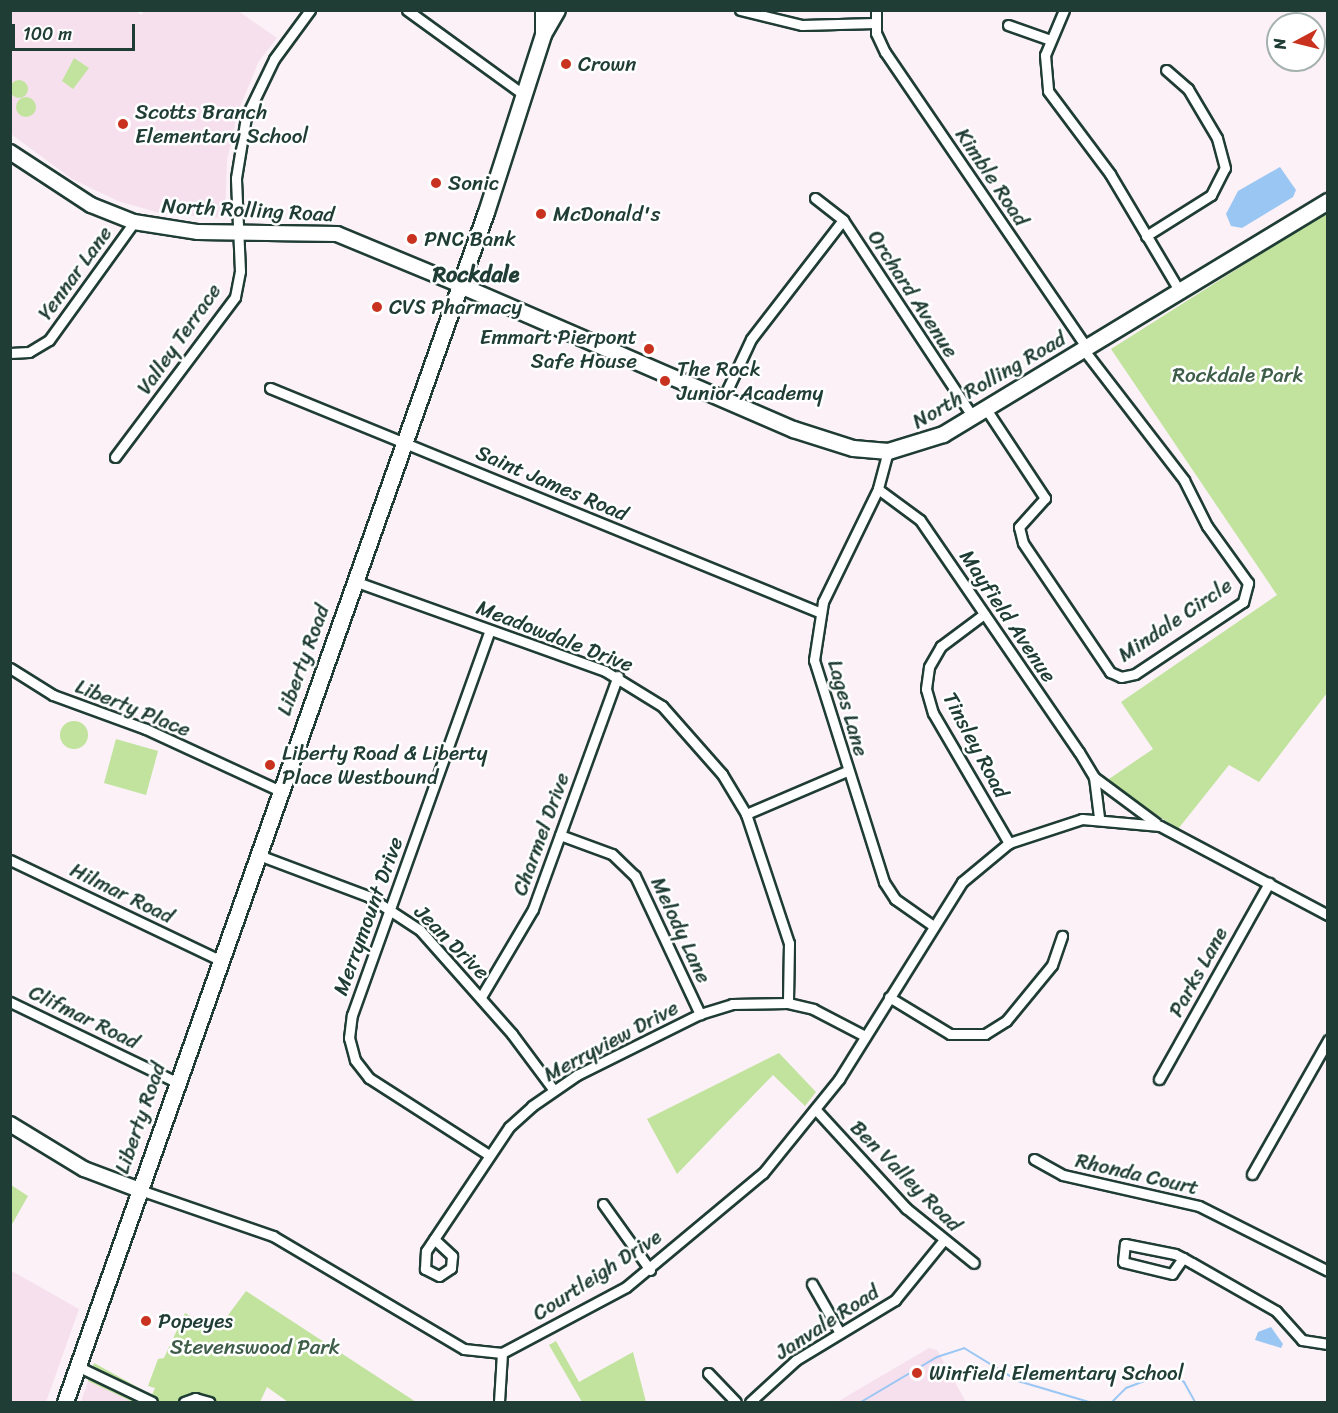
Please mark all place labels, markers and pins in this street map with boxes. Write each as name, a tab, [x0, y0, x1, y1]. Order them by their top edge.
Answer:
place label: Crown	[578, 51, 636, 77]
marker: Crown	[559, 57, 573, 71]
place label: Scotts Branch Elementary School	[135, 99, 308, 149]
marker: Scotts Branch Elementary School	[116, 117, 130, 131]
place label: Sonic	[448, 170, 499, 196]
marker: Sonic	[429, 176, 443, 190]
place label: McDonald's	[553, 201, 660, 227]
marker: McDonald's	[534, 207, 548, 221]
place label: PNC Bank	[424, 226, 516, 252]
marker: PNC Bank	[405, 232, 419, 246]
place label: CVS Pharmacy	[389, 294, 522, 320]
marker: CVS Pharmacy	[370, 300, 384, 314]
place label: Emmart Pierpont Safe House	[479, 324, 637, 374]
marker: Emmart Pierpont Safe House	[642, 342, 656, 356]
place label: The Rock Junior Academy	[677, 356, 823, 406]
marker: The Rock Junior Academy	[658, 374, 672, 388]
place label: Liberty Road & Liberty Place Westbound	[282, 740, 488, 790]
marker: Liberty Road & Liberty Place Westbound	[263, 758, 277, 772]
place label: Popeyes	[158, 1308, 233, 1334]
marker: Popeyes	[139, 1314, 153, 1328]
place label: Winfield Elementary School	[929, 1360, 1184, 1386]
marker: Winfield Elementary School	[910, 1366, 924, 1380]

